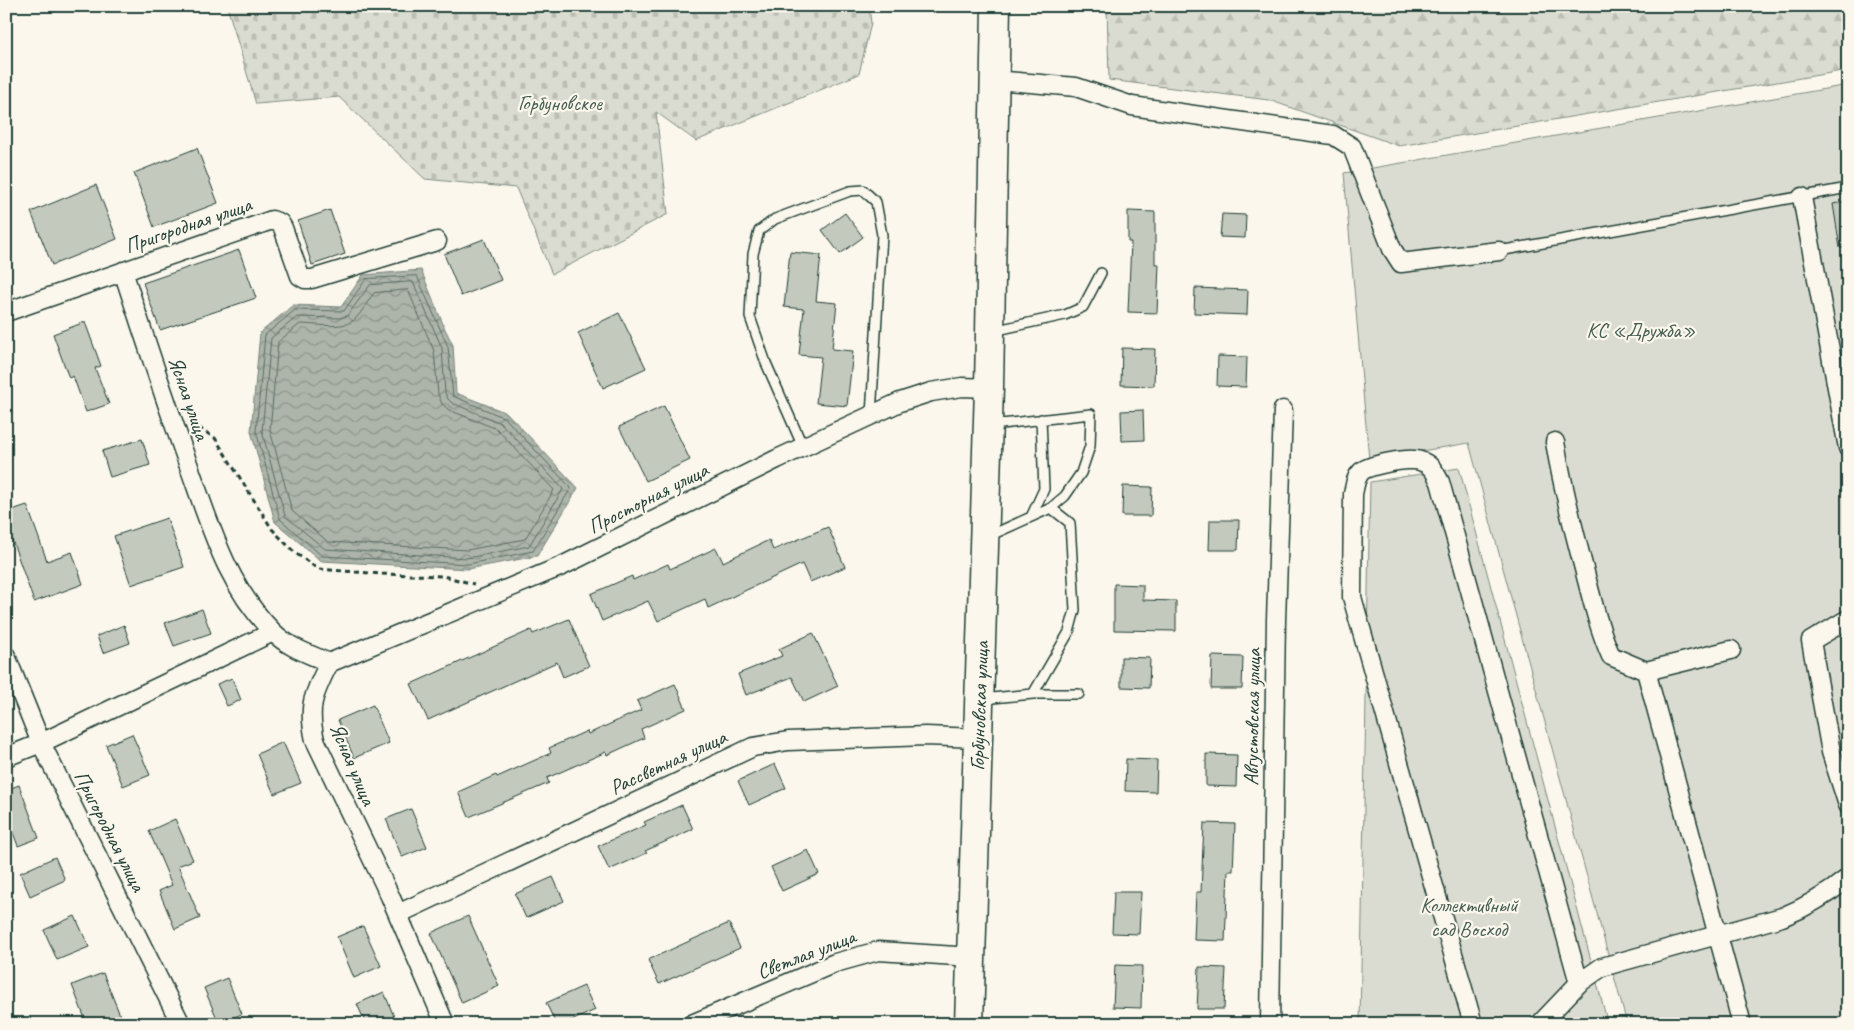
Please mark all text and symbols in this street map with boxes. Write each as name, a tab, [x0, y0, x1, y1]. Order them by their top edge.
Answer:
park label: Горбуновское	[518, 90, 603, 116]
street label: Пригородная улица	[121, 191, 256, 259]
park label: КС «Дружба»	[1586, 317, 1696, 343]
street label: Ясная улица	[163, 353, 216, 445]
street label: Просторная улица	[584, 456, 714, 539]
street label: Горбуновская улица	[964, 639, 994, 771]
street label: Августовская улица	[1238, 646, 1266, 786]
street label: Ясная улица	[324, 719, 383, 811]
street label: Рассветная улица	[606, 723, 732, 800]
street label: Пригородная улица	[68, 766, 152, 897]
park label: Коллективный сад Восход	[1420, 892, 1519, 942]
street label: Светлая улица	[753, 922, 861, 985]

